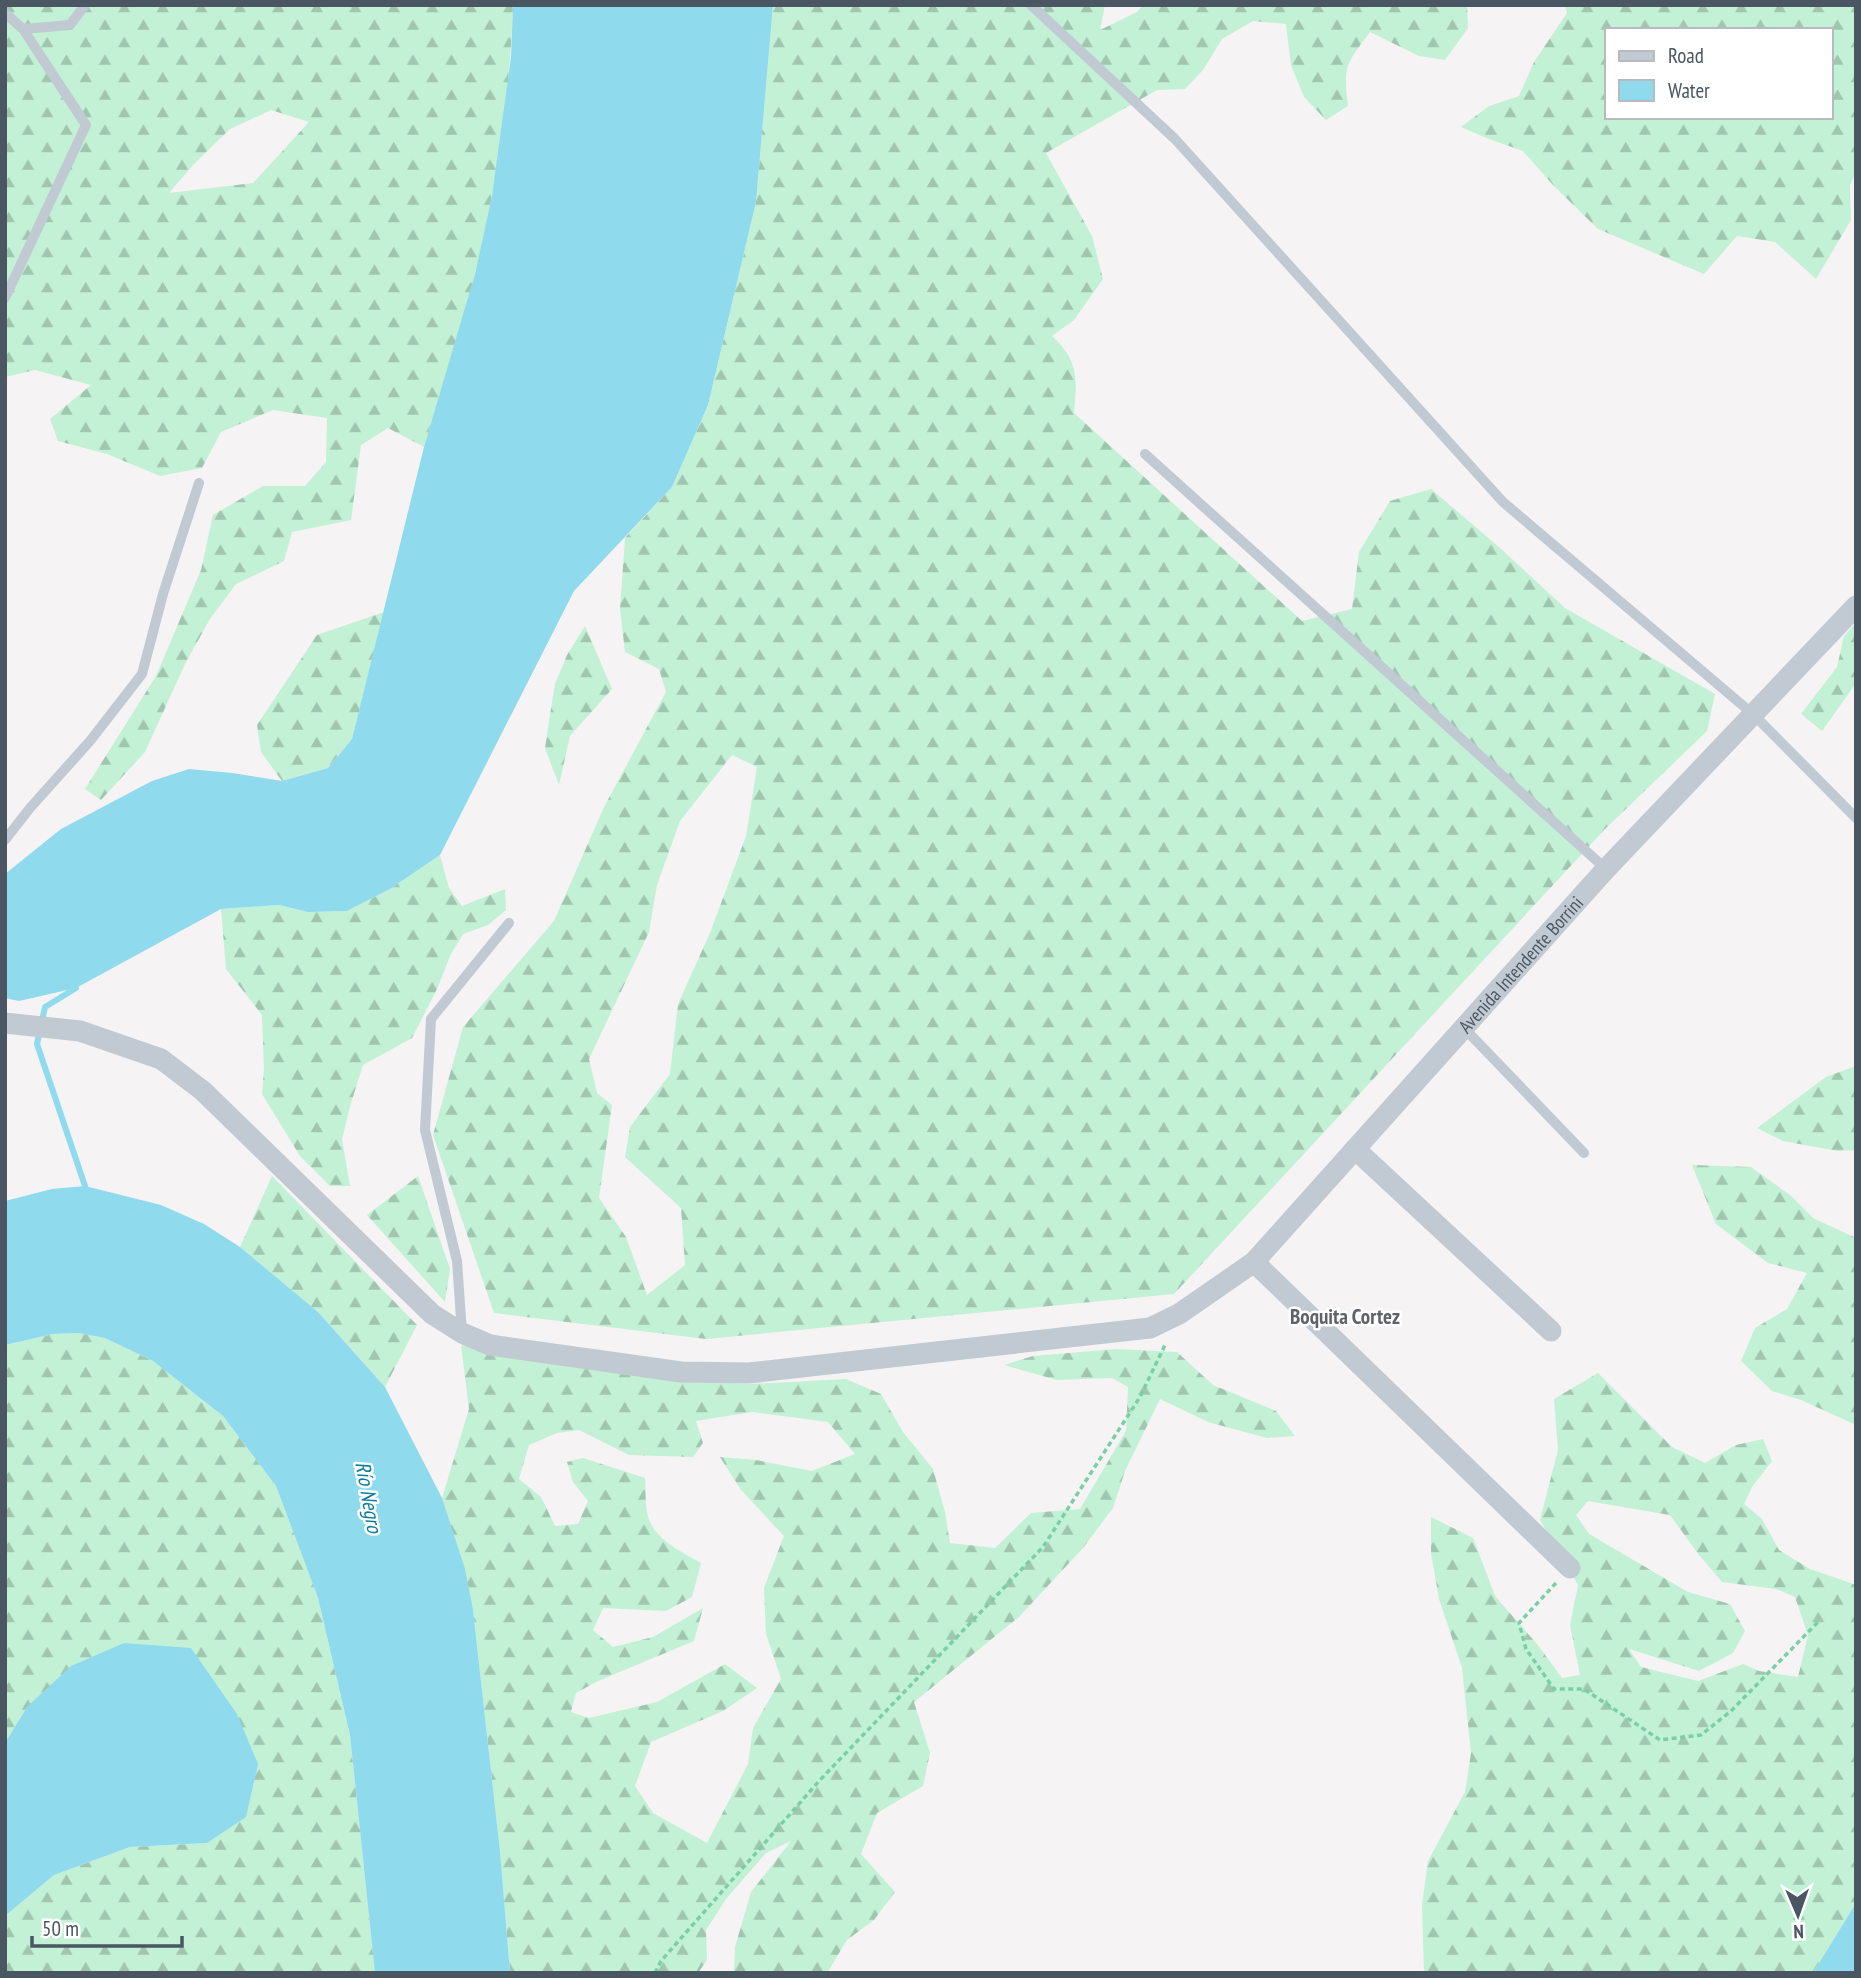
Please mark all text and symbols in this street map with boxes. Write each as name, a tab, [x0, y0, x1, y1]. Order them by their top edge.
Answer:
legend	[1605, 28, 1833, 119]
text: Road	[1668, 42, 1704, 69]
text: Water	[1668, 77, 1710, 104]
street label: Avenida Intendente Borrini	[1453, 891, 1588, 1038]
district label: Boquita Cortez	[1290, 1303, 1400, 1330]
water label: Río Negro	[349, 1459, 389, 1537]
north arrow	[1763, 1880, 1833, 1950]
scale bar	[32, 1904, 182, 1948]
text: 50 m	[42, 1915, 79, 1942]
text: N	[1793, 1920, 1804, 1944]

